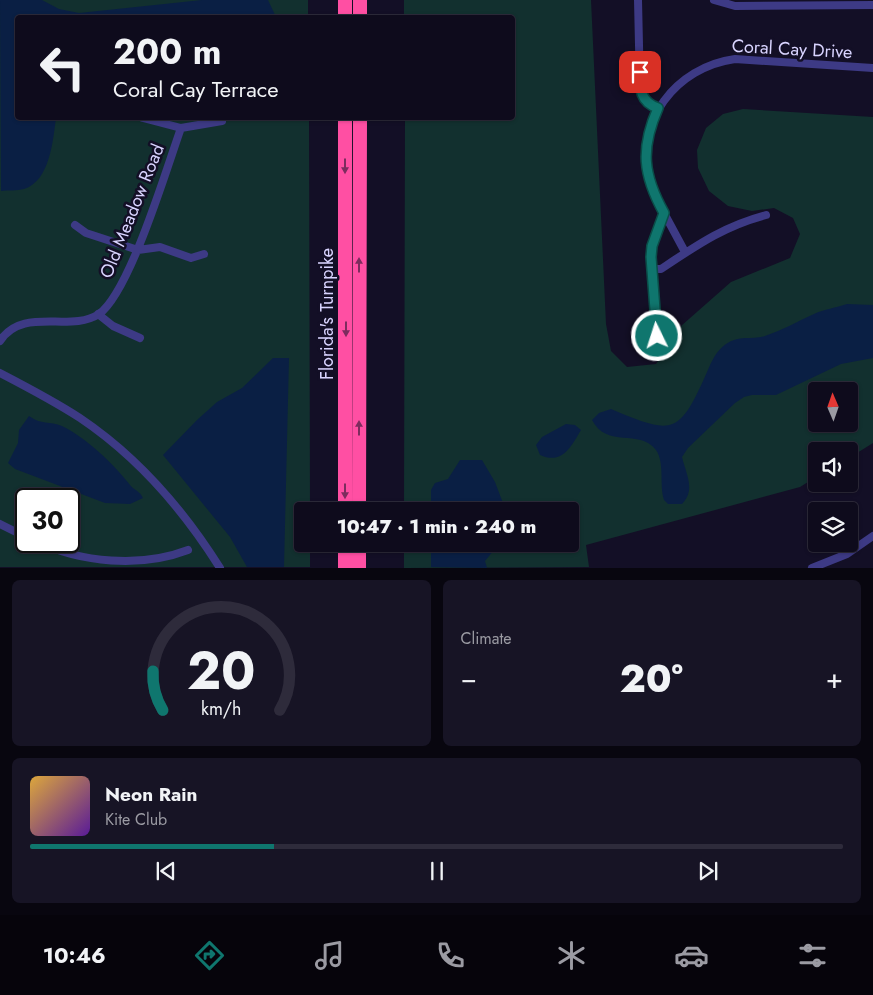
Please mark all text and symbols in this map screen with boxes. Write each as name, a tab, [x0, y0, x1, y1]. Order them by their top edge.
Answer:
text: 200 m	[113, 27, 222, 77]
street label: Coral Cay Drive	[731, 33, 853, 65]
icon: left	[30, 35, 95, 100]
pin	[619, 51, 661, 93]
icon: arrive	[626, 58, 654, 86]
text: Coral Cay Terrace	[113, 73, 279, 105]
street label: Old Meadow Road	[93, 140, 171, 282]
one-way arrow	[341, 158, 349, 174]
street label: Florida's Turnpike	[314, 248, 340, 380]
one-way arrow	[355, 257, 363, 273]
position arrow	[630, 309, 682, 361]
one-way arrow	[342, 321, 350, 337]
north arrow	[808, 382, 858, 432]
map controls	[808, 382, 858, 552]
one-way arrow	[355, 419, 363, 435]
button: sound	[808, 442, 858, 492]
one-way arrow	[341, 483, 349, 499]
speed limit sign: 30	[15, 488, 80, 553]
button: layers	[808, 502, 858, 552]
text: 10:47 · 1 min · 240 m	[337, 513, 536, 540]
text: Climate	[461, 627, 512, 650]
text: 20	[187, 633, 256, 709]
text: 20°	[620, 651, 683, 706]
text: −	[461, 658, 477, 699]
text: +	[826, 658, 843, 699]
text: km/h	[201, 696, 241, 722]
text: Neon Rain	[105, 781, 198, 808]
text: Kite Club	[105, 808, 167, 831]
icon: previous	[152, 857, 180, 885]
icon: pause	[423, 857, 451, 885]
icon: next	[694, 857, 722, 885]
icon: directions	[192, 938, 227, 973]
icon: music	[312, 938, 347, 973]
icon: phone	[433, 938, 468, 973]
icon: climate	[554, 938, 589, 973]
icon: car	[674, 938, 709, 973]
icon: filters	[795, 938, 830, 973]
text: 10:46	[43, 939, 106, 971]

